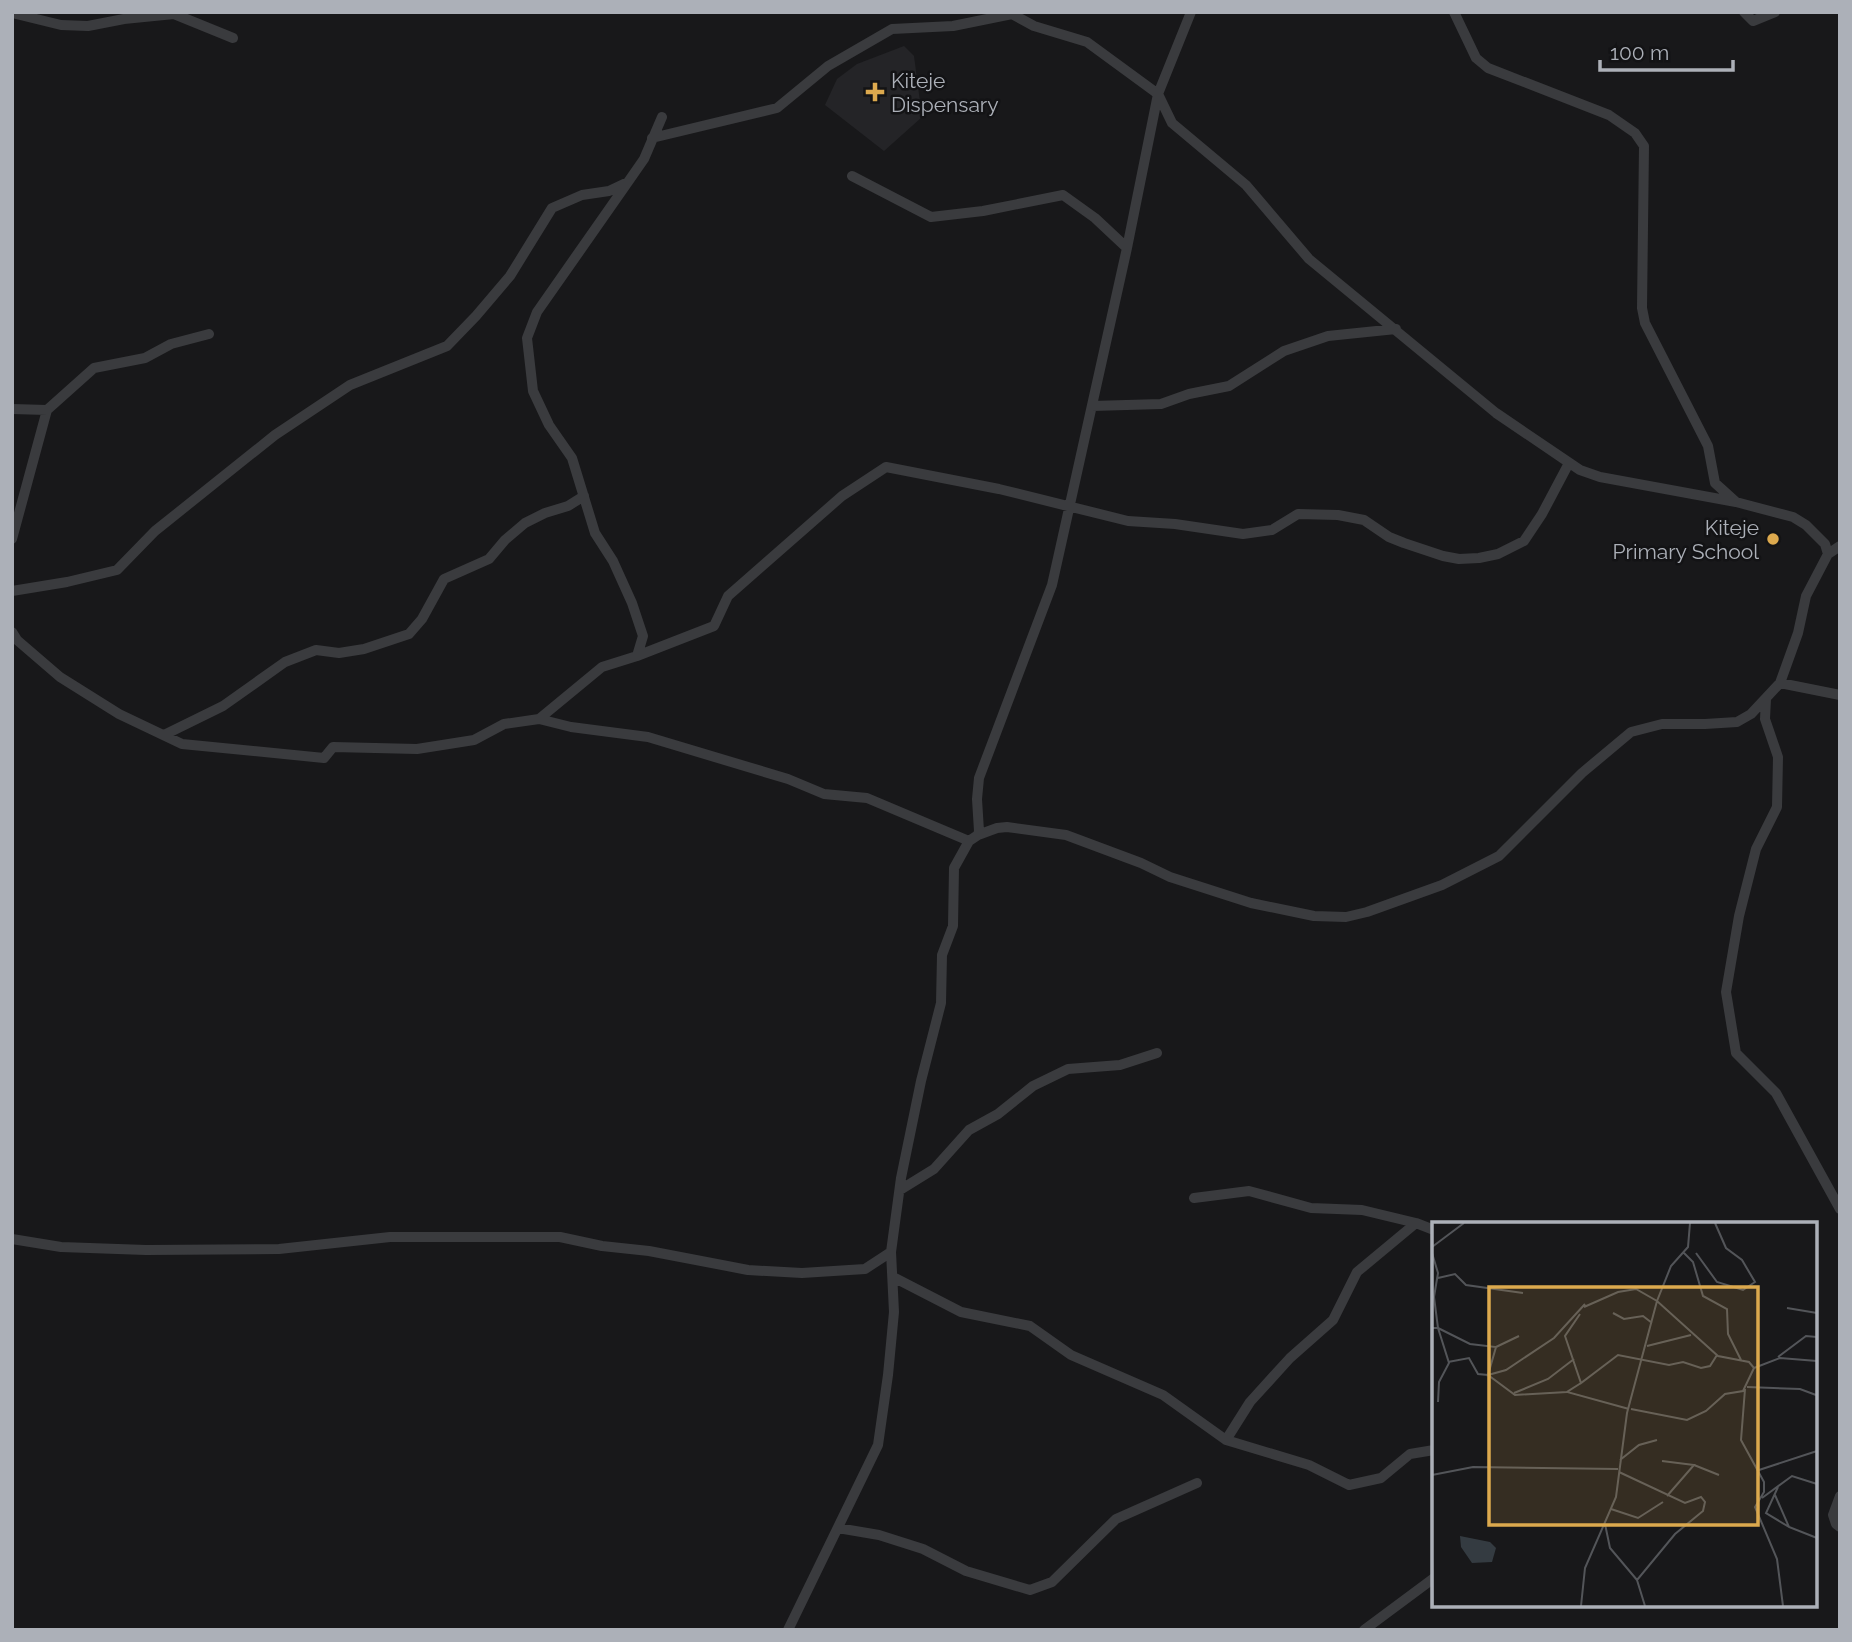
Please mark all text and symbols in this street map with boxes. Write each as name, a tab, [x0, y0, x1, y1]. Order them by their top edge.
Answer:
scale bar	[1600, 28, 1733, 72]
text: 100 m	[1610, 40, 1669, 65]
place label: Kiteje Dispensary	[891, 68, 999, 117]
marker: Kiteje Dispensary	[865, 82, 885, 102]
place label: Kiteje Primary School	[1612, 515, 1759, 564]
marker: Kiteje Primary School	[1765, 531, 1781, 547]
inset map	[1432, 1222, 1817, 1607]

